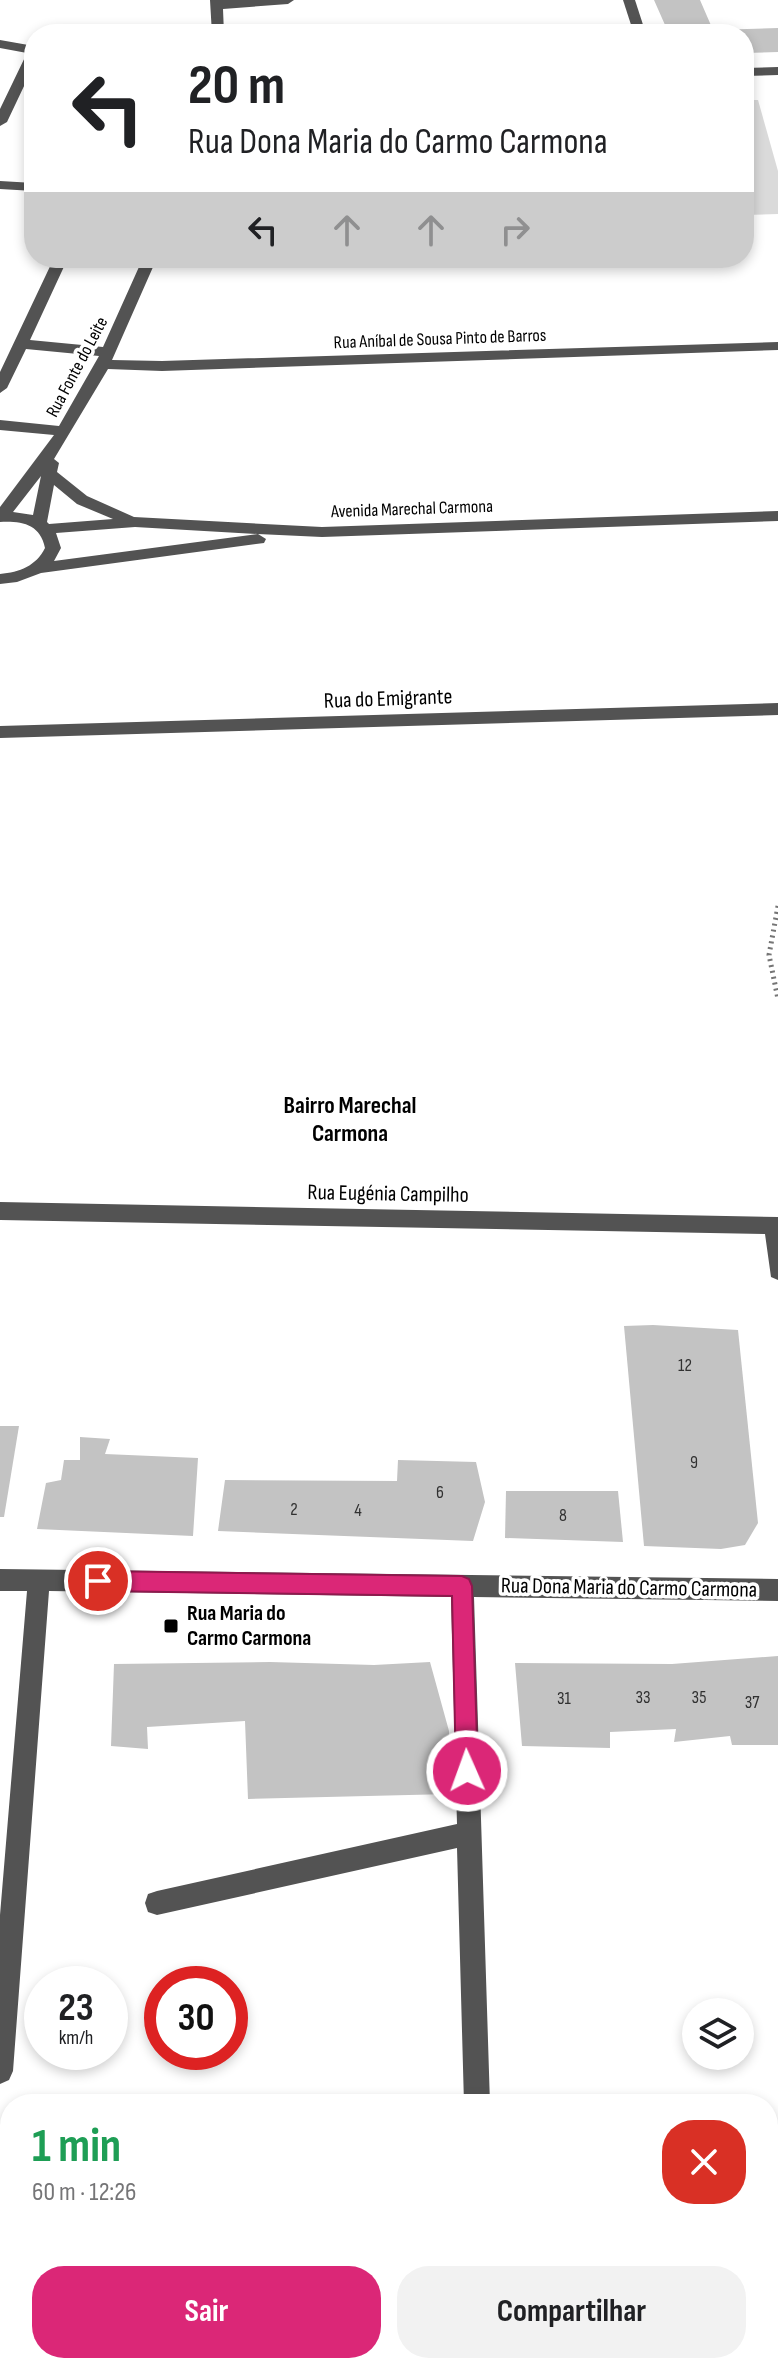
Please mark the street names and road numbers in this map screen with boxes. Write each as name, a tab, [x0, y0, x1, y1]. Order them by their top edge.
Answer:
street label: Rua Fonte do Leite	[42, 313, 112, 421]
street label: Rua Aníbal de Sousa Pinto de Barros	[333, 325, 547, 353]
street label: Avenida Marechal Carmona	[330, 496, 493, 522]
street label: Rua do Emigrante	[323, 683, 453, 715]
street label: Rua Eugénia Campilho	[307, 1179, 469, 1209]
street label: Rua Dona Maria do Carmo Carmona	[501, 1572, 757, 1604]

